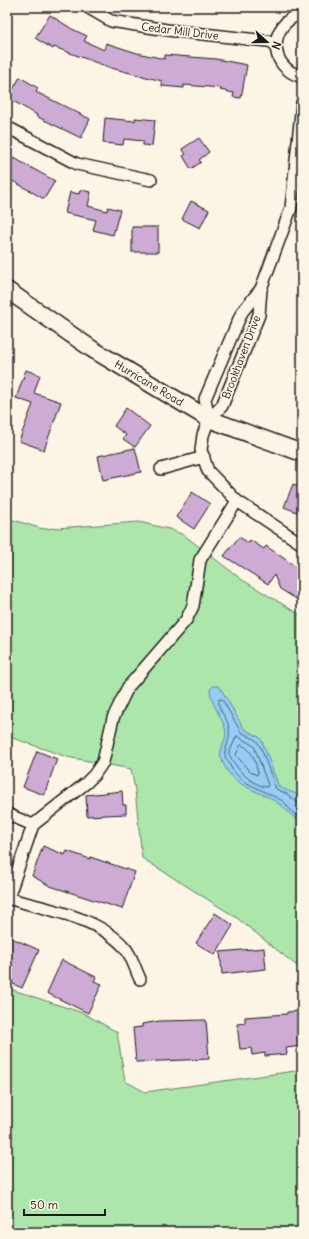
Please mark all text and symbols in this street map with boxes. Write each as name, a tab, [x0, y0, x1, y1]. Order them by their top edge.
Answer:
street label: Cedar Mill Drive	[141, 19, 219, 43]
north arrow	[247, 22, 287, 62]
text: N	[268, 40, 284, 52]
street label: Brookhaven Drive	[219, 313, 263, 401]
street label: Hurricane Road	[112, 357, 187, 409]
scale bar	[24, 1191, 105, 1217]
text: 50 m	[30, 1197, 59, 1212]

